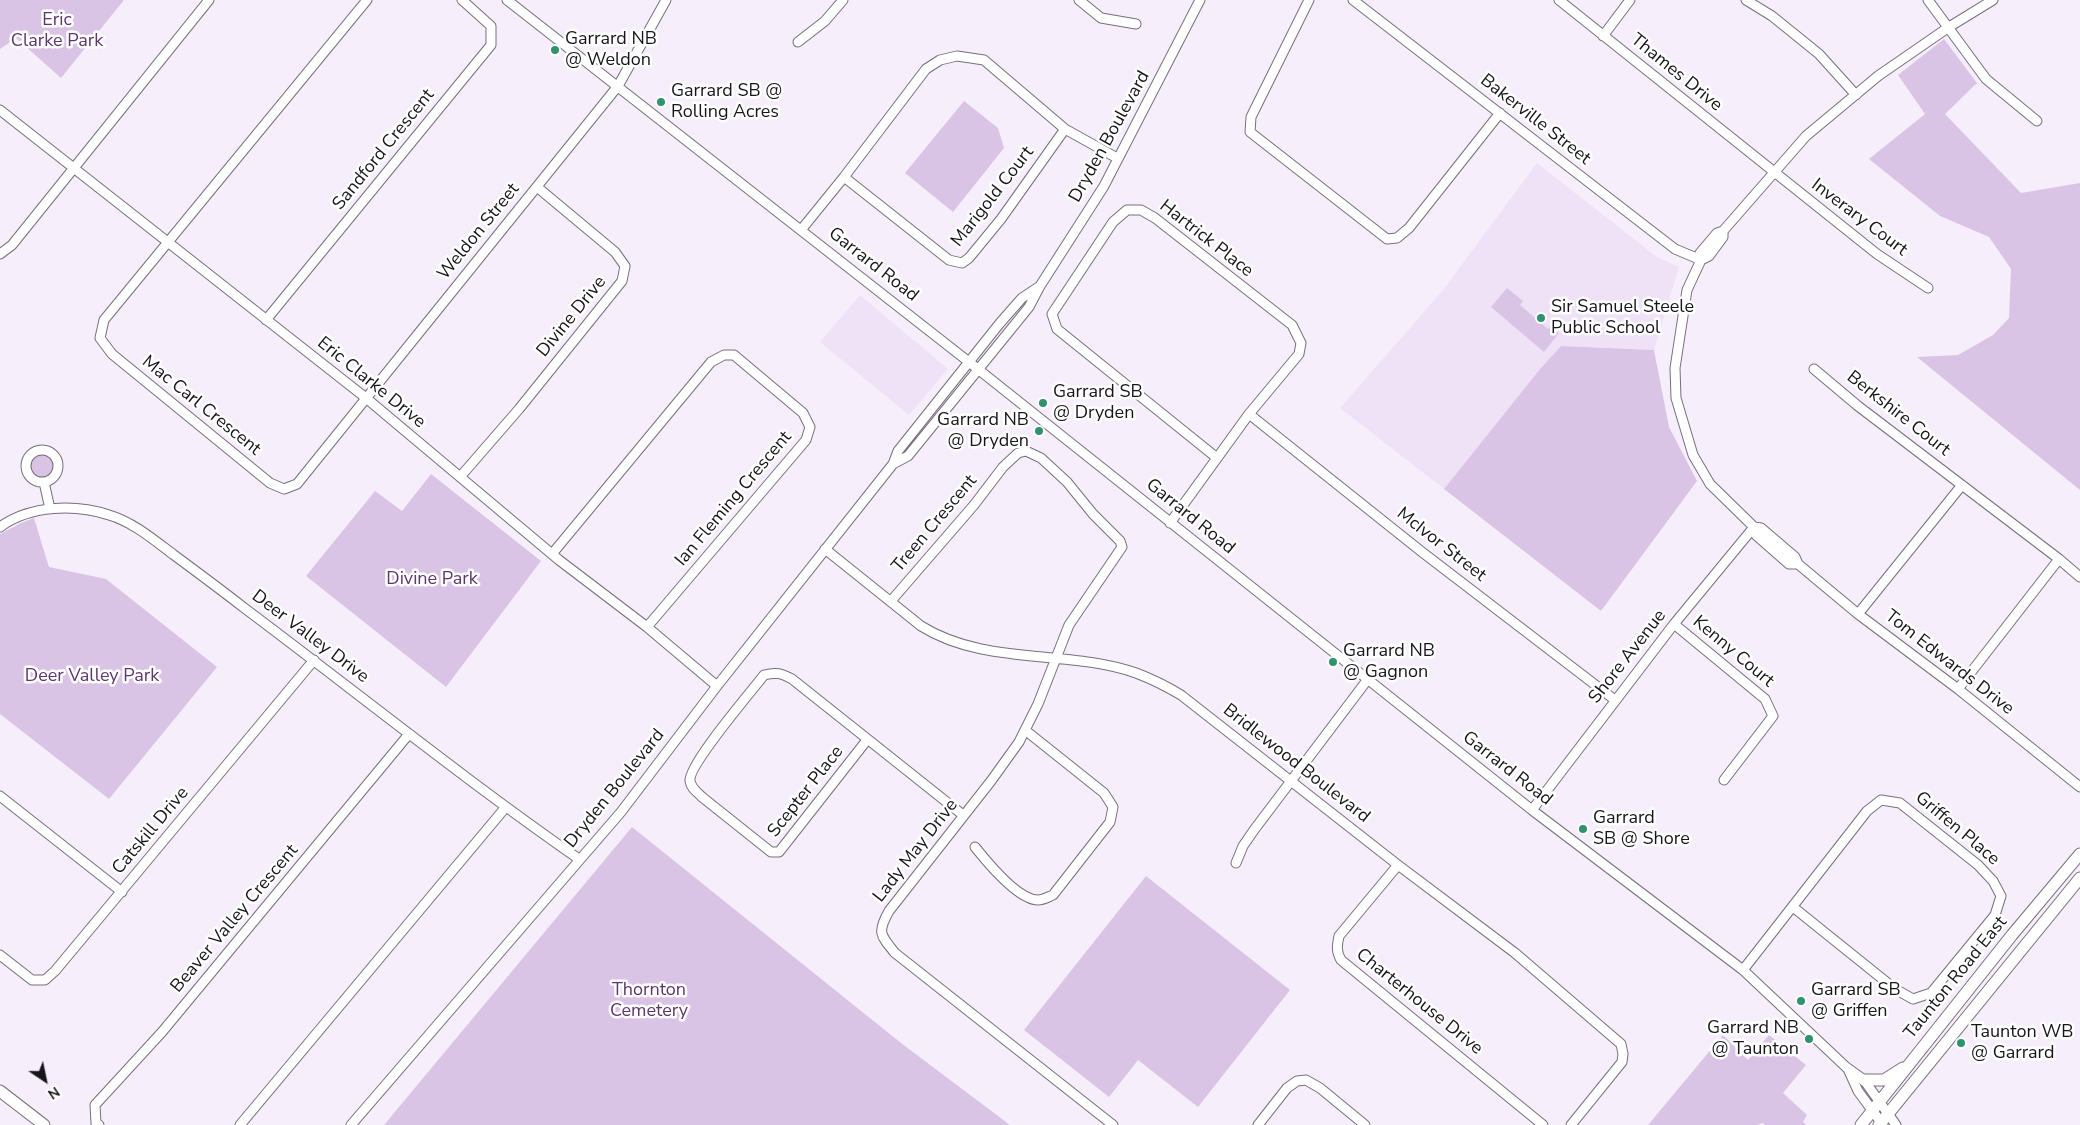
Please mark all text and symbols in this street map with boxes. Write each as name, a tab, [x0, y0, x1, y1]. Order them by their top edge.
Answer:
park label: Eric Clarke Park	[11, 10, 103, 52]
place label: Garrard NB @ Weldon	[565, 29, 657, 72]
street label: Thames Drive	[1626, 30, 1726, 116]
marker: Garrard NB @ Weldon	[549, 44, 561, 56]
street label: Dryden Boulevard	[1065, 68, 1155, 206]
street label: Bakerville Street	[1475, 70, 1595, 170]
place label: Garrard SB @ Rolling Acres	[671, 81, 782, 124]
street label: Sandford Crescent	[329, 85, 439, 215]
marker: Garrard SB @ Rolling Acres	[655, 96, 667, 108]
street label: Marigold Court	[947, 143, 1039, 251]
street label: Inverary Court	[1807, 175, 1911, 261]
street label: Weldon Street	[433, 179, 525, 285]
street label: Hartrick Place	[1155, 196, 1257, 282]
street label: Garrard Road	[824, 223, 922, 307]
street label: Divine Drive	[533, 272, 611, 362]
place label: Sir Samuel Steele Public School	[1551, 297, 1694, 340]
marker: Sir Samuel Steele Public School	[1535, 312, 1547, 324]
street label: Eric Clarke Drive	[312, 333, 430, 433]
street label: Mac Carl Crescent	[137, 351, 265, 461]
street label: Berkshire Court	[1842, 367, 1954, 461]
place label: Garrard SB @ Dryden	[1053, 382, 1143, 424]
marker: Garrard SB @ Dryden	[1037, 397, 1049, 409]
place label: Garrard NB @ Dryden	[937, 410, 1029, 452]
marker: Garrard NB @ Dryden	[1033, 425, 1045, 437]
street label: Ian Fleming Crescent	[671, 427, 797, 571]
street label: Treen Crescent	[888, 471, 982, 577]
street label: Garrard Road	[1141, 475, 1239, 559]
street label: McIvor Street	[1392, 503, 1490, 587]
park label: Divine Park	[386, 569, 478, 591]
street label: Deer Valley Drive	[247, 586, 373, 688]
street label: Shore Avenue	[1585, 606, 1671, 708]
street label: Tom Edwards Drive	[1880, 606, 2018, 720]
street label: Kenny Court	[1688, 612, 1778, 692]
place label: Garrard NB @ Gagnon	[1343, 641, 1435, 684]
marker: Garrard NB @ Gagnon	[1327, 656, 1339, 668]
park label: Deer Valley Park	[25, 666, 159, 688]
street label: Bridlewood Boulevard	[1218, 700, 1374, 828]
street label: Dryden Boulevard	[560, 725, 670, 853]
street label: Garrard Road	[1458, 727, 1556, 811]
street label: Scepter Place	[764, 742, 848, 842]
street label: Catskill Drive	[108, 783, 194, 879]
street label: Griffen Place	[1910, 787, 2004, 871]
street label: Lady May Drive	[869, 795, 963, 907]
place label: Garrard SB @ Shore	[1593, 808, 1690, 851]
marker: Garrard SB @ Shore	[1577, 823, 1589, 835]
street label: Beaver Valley Crescent	[167, 841, 303, 997]
street label: Taunton Road East	[1900, 912, 2012, 1044]
street label: Charterhouse Drive	[1351, 944, 1487, 1060]
park label: Thornton Cemetery	[610, 980, 688, 1022]
place label: Garrard SB @ Griffen	[1811, 980, 1901, 1022]
marker: Garrard SB @ Griffen	[1795, 995, 1807, 1007]
place label: Garrard NB @ Taunton	[1707, 1018, 1799, 1060]
place label: Taunton WB @ Garrard	[1971, 1022, 2073, 1064]
marker: Garrard NB @ Taunton	[1803, 1033, 1815, 1045]
marker: Taunton WB @ Garrard	[1955, 1037, 1967, 1049]
north arrow	[20, 1055, 70, 1105]
text: N	[44, 1082, 63, 1104]

